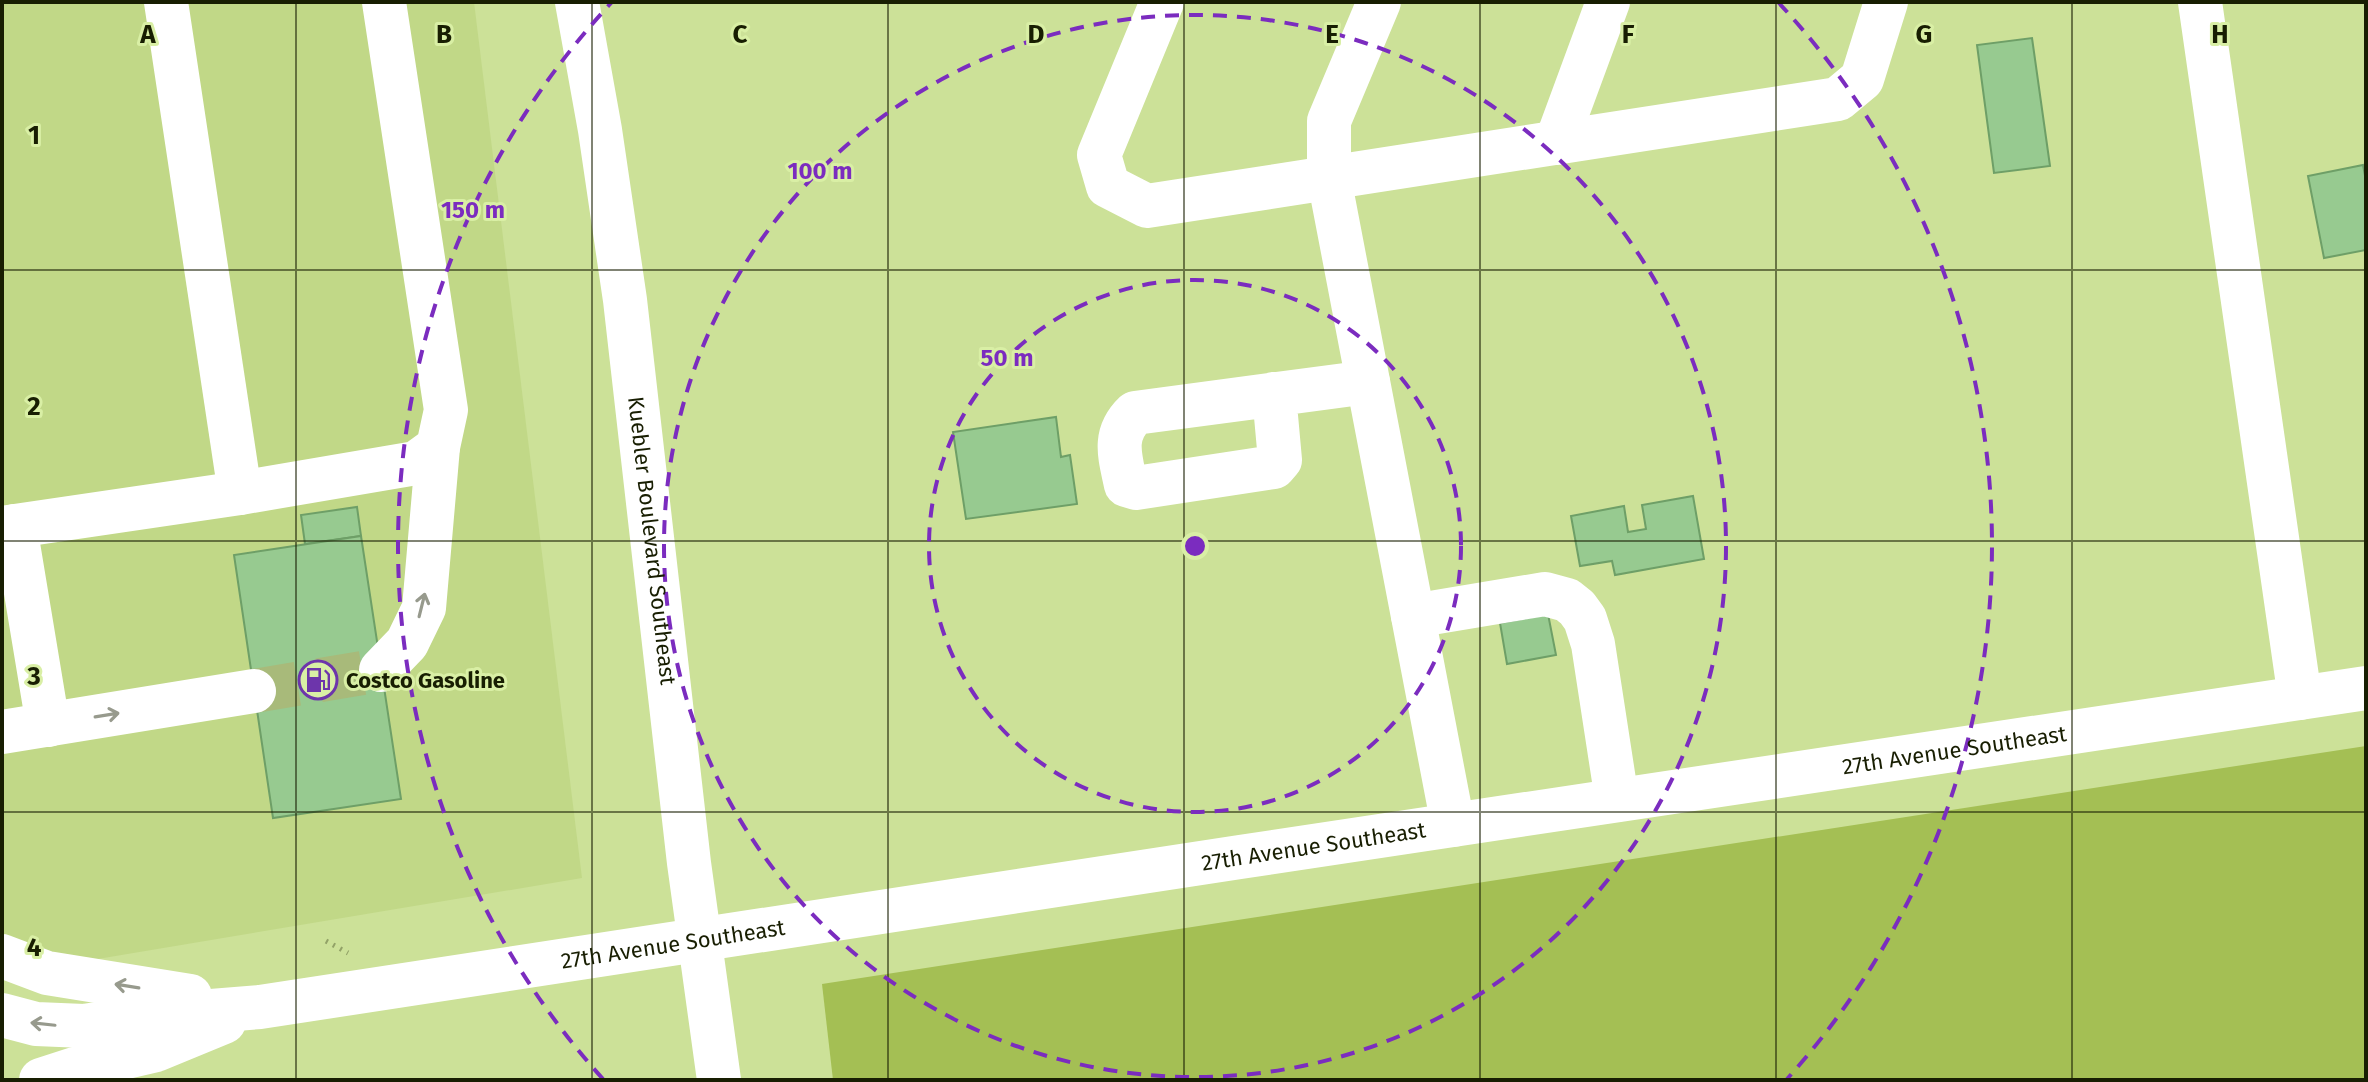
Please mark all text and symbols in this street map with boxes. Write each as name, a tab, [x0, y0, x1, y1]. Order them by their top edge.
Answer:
text: A	[139, 19, 156, 50]
text: B	[436, 19, 452, 50]
text: C	[733, 19, 748, 50]
text: D	[1028, 19, 1045, 50]
text: E	[1325, 19, 1339, 50]
text: F	[1622, 19, 1635, 50]
text: G	[1916, 19, 1932, 50]
text: H	[2211, 19, 2229, 50]
text: 1	[28, 120, 40, 151]
text: 100 m	[787, 157, 853, 185]
text: 150 m	[441, 196, 505, 224]
text: 50 m	[981, 344, 1033, 372]
text: 2	[27, 391, 41, 422]
street label: Kuebler Boulevard Southeast	[623, 395, 682, 686]
centre of rings	[1181, 532, 1209, 560]
one-way arrow	[415, 593, 430, 618]
fuel station icon: Costco Gasoline	[297, 659, 339, 701]
text: 3	[26, 661, 41, 692]
place label: Costco Gasoline	[346, 667, 505, 694]
one-way arrow	[93, 707, 119, 722]
street label: 27th Avenue Southeast	[1840, 720, 2068, 780]
street label: 27th Avenue Southeast	[1199, 816, 1427, 876]
street label: 27th Avenue Southeast	[559, 913, 787, 974]
text: 4	[27, 932, 42, 963]
one-way arrow	[115, 978, 140, 993]
one-way arrow	[30, 1016, 57, 1031]

